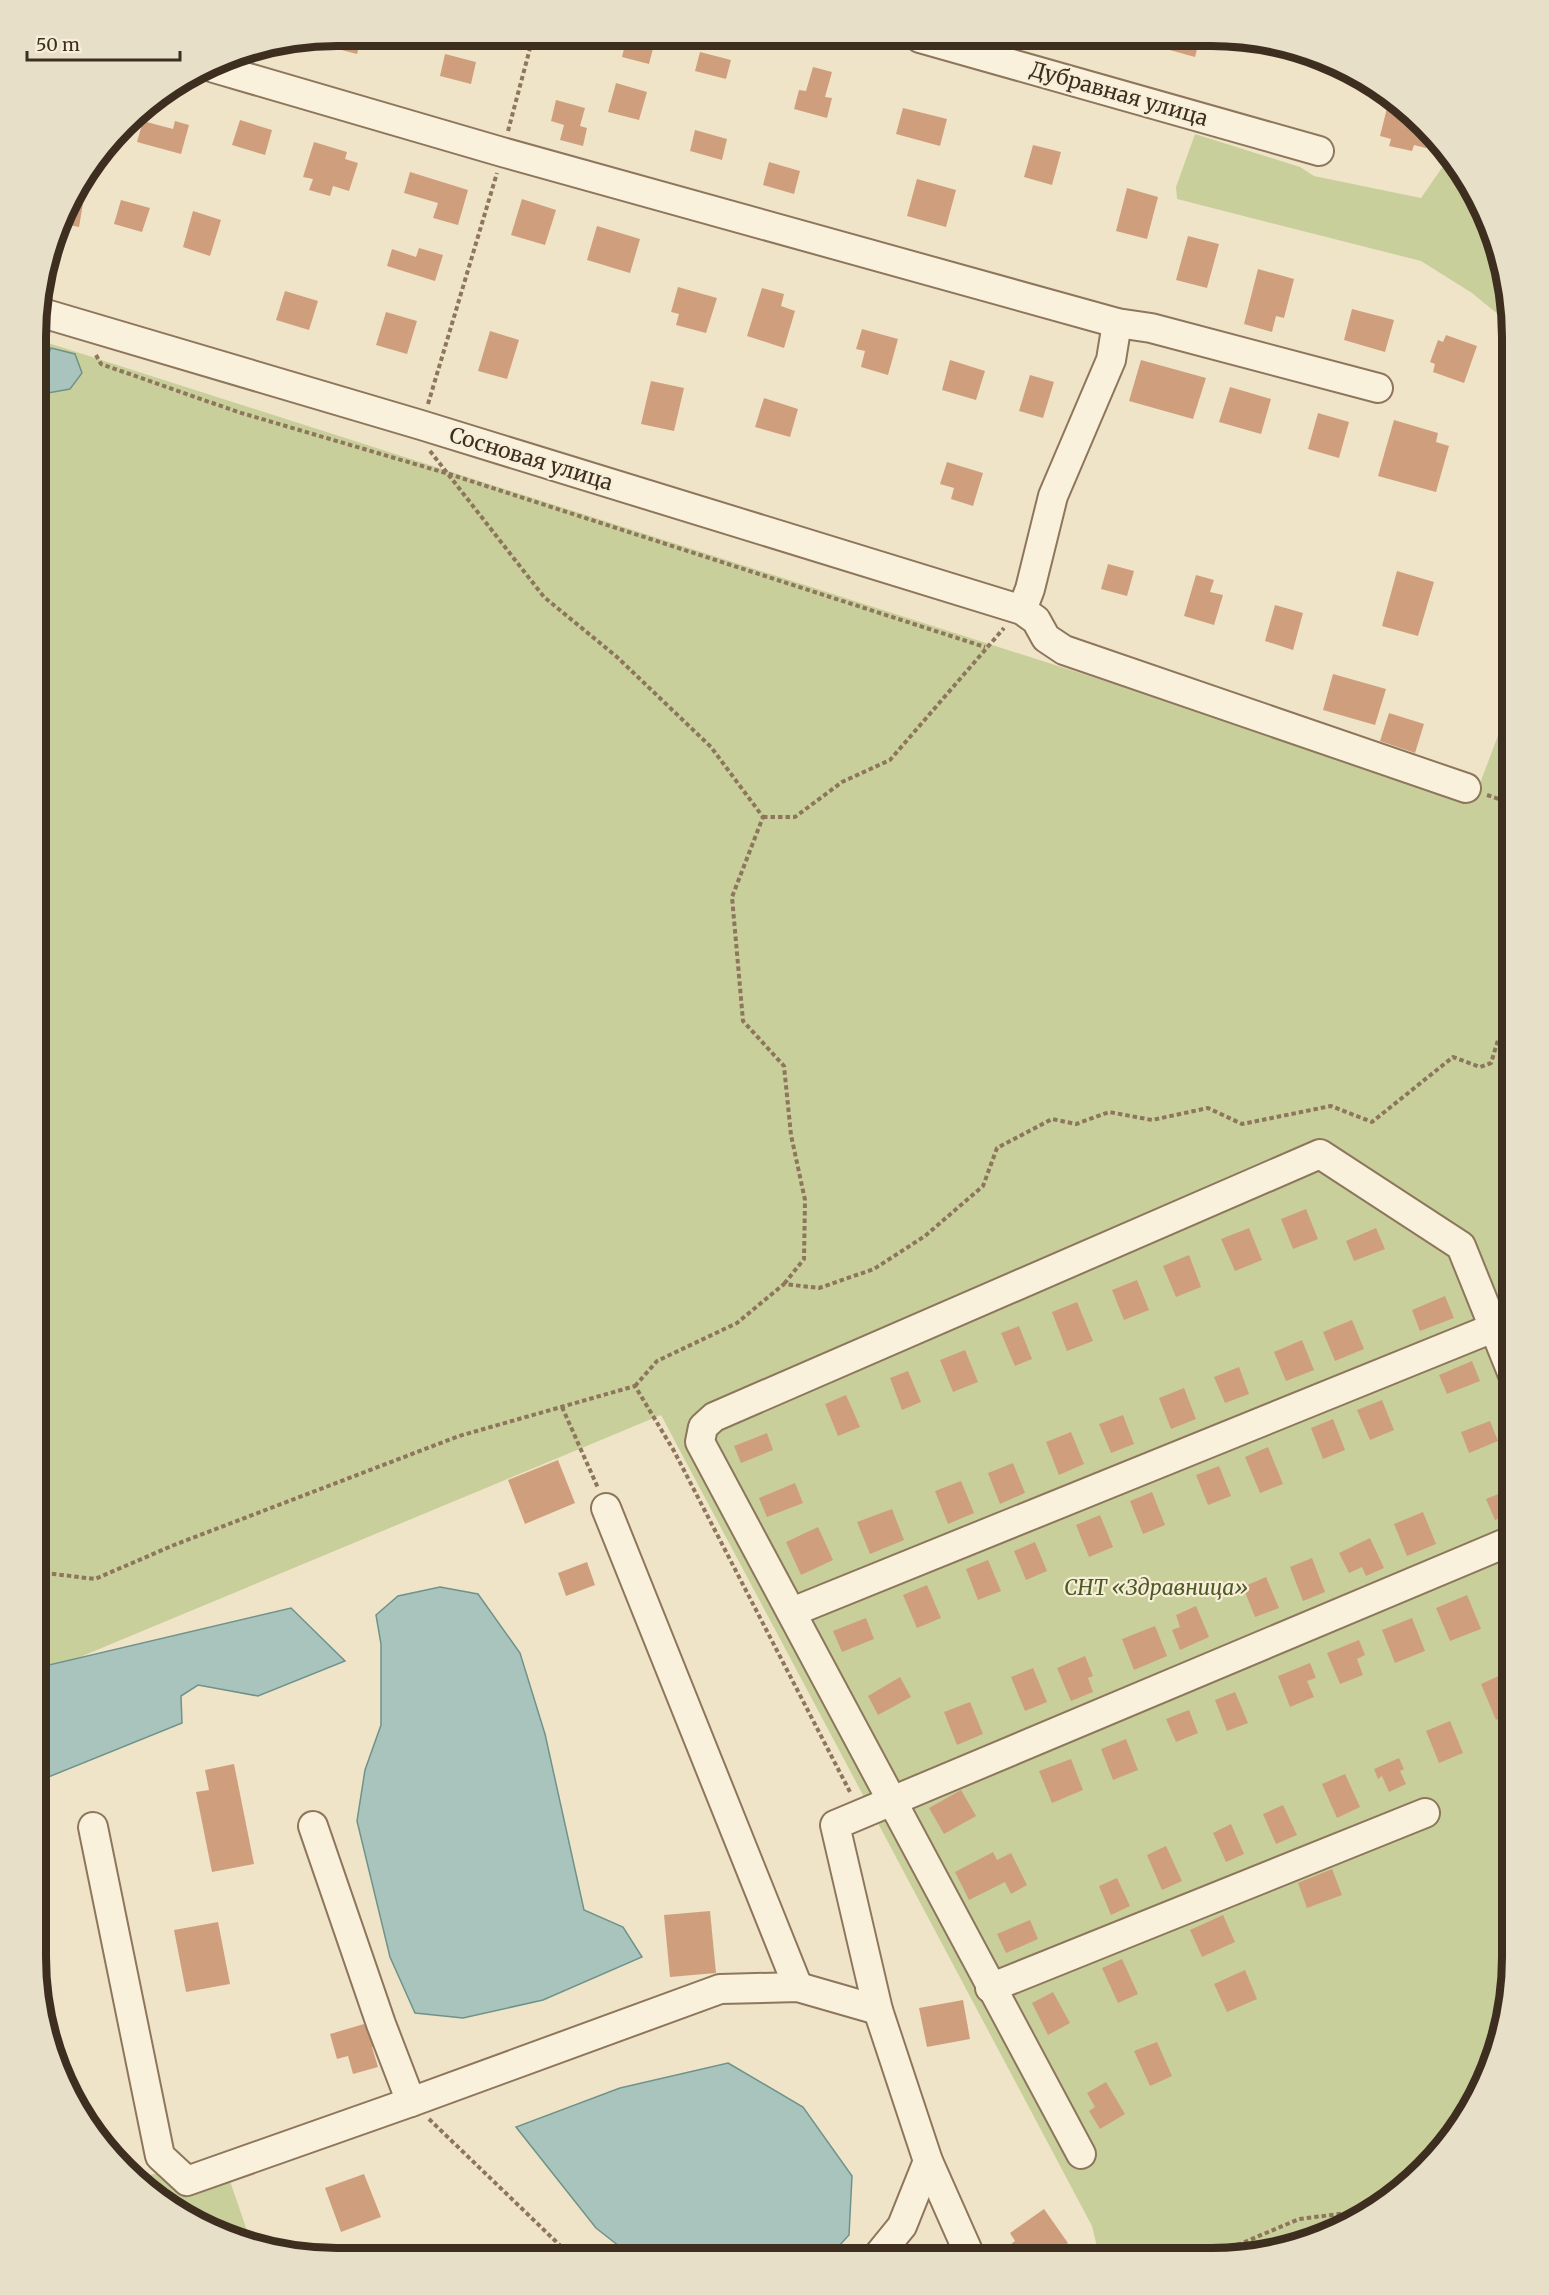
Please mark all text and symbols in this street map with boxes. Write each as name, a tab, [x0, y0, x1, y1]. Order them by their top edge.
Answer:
scale bar	[27, 24, 180, 62]
text: 50 m	[36, 33, 80, 56]
street label: Дубравная улица	[1027, 55, 1211, 132]
street label: Сосновая улица	[446, 421, 616, 496]
park label: СНТ «Здравница»	[1064, 1574, 1248, 1601]

